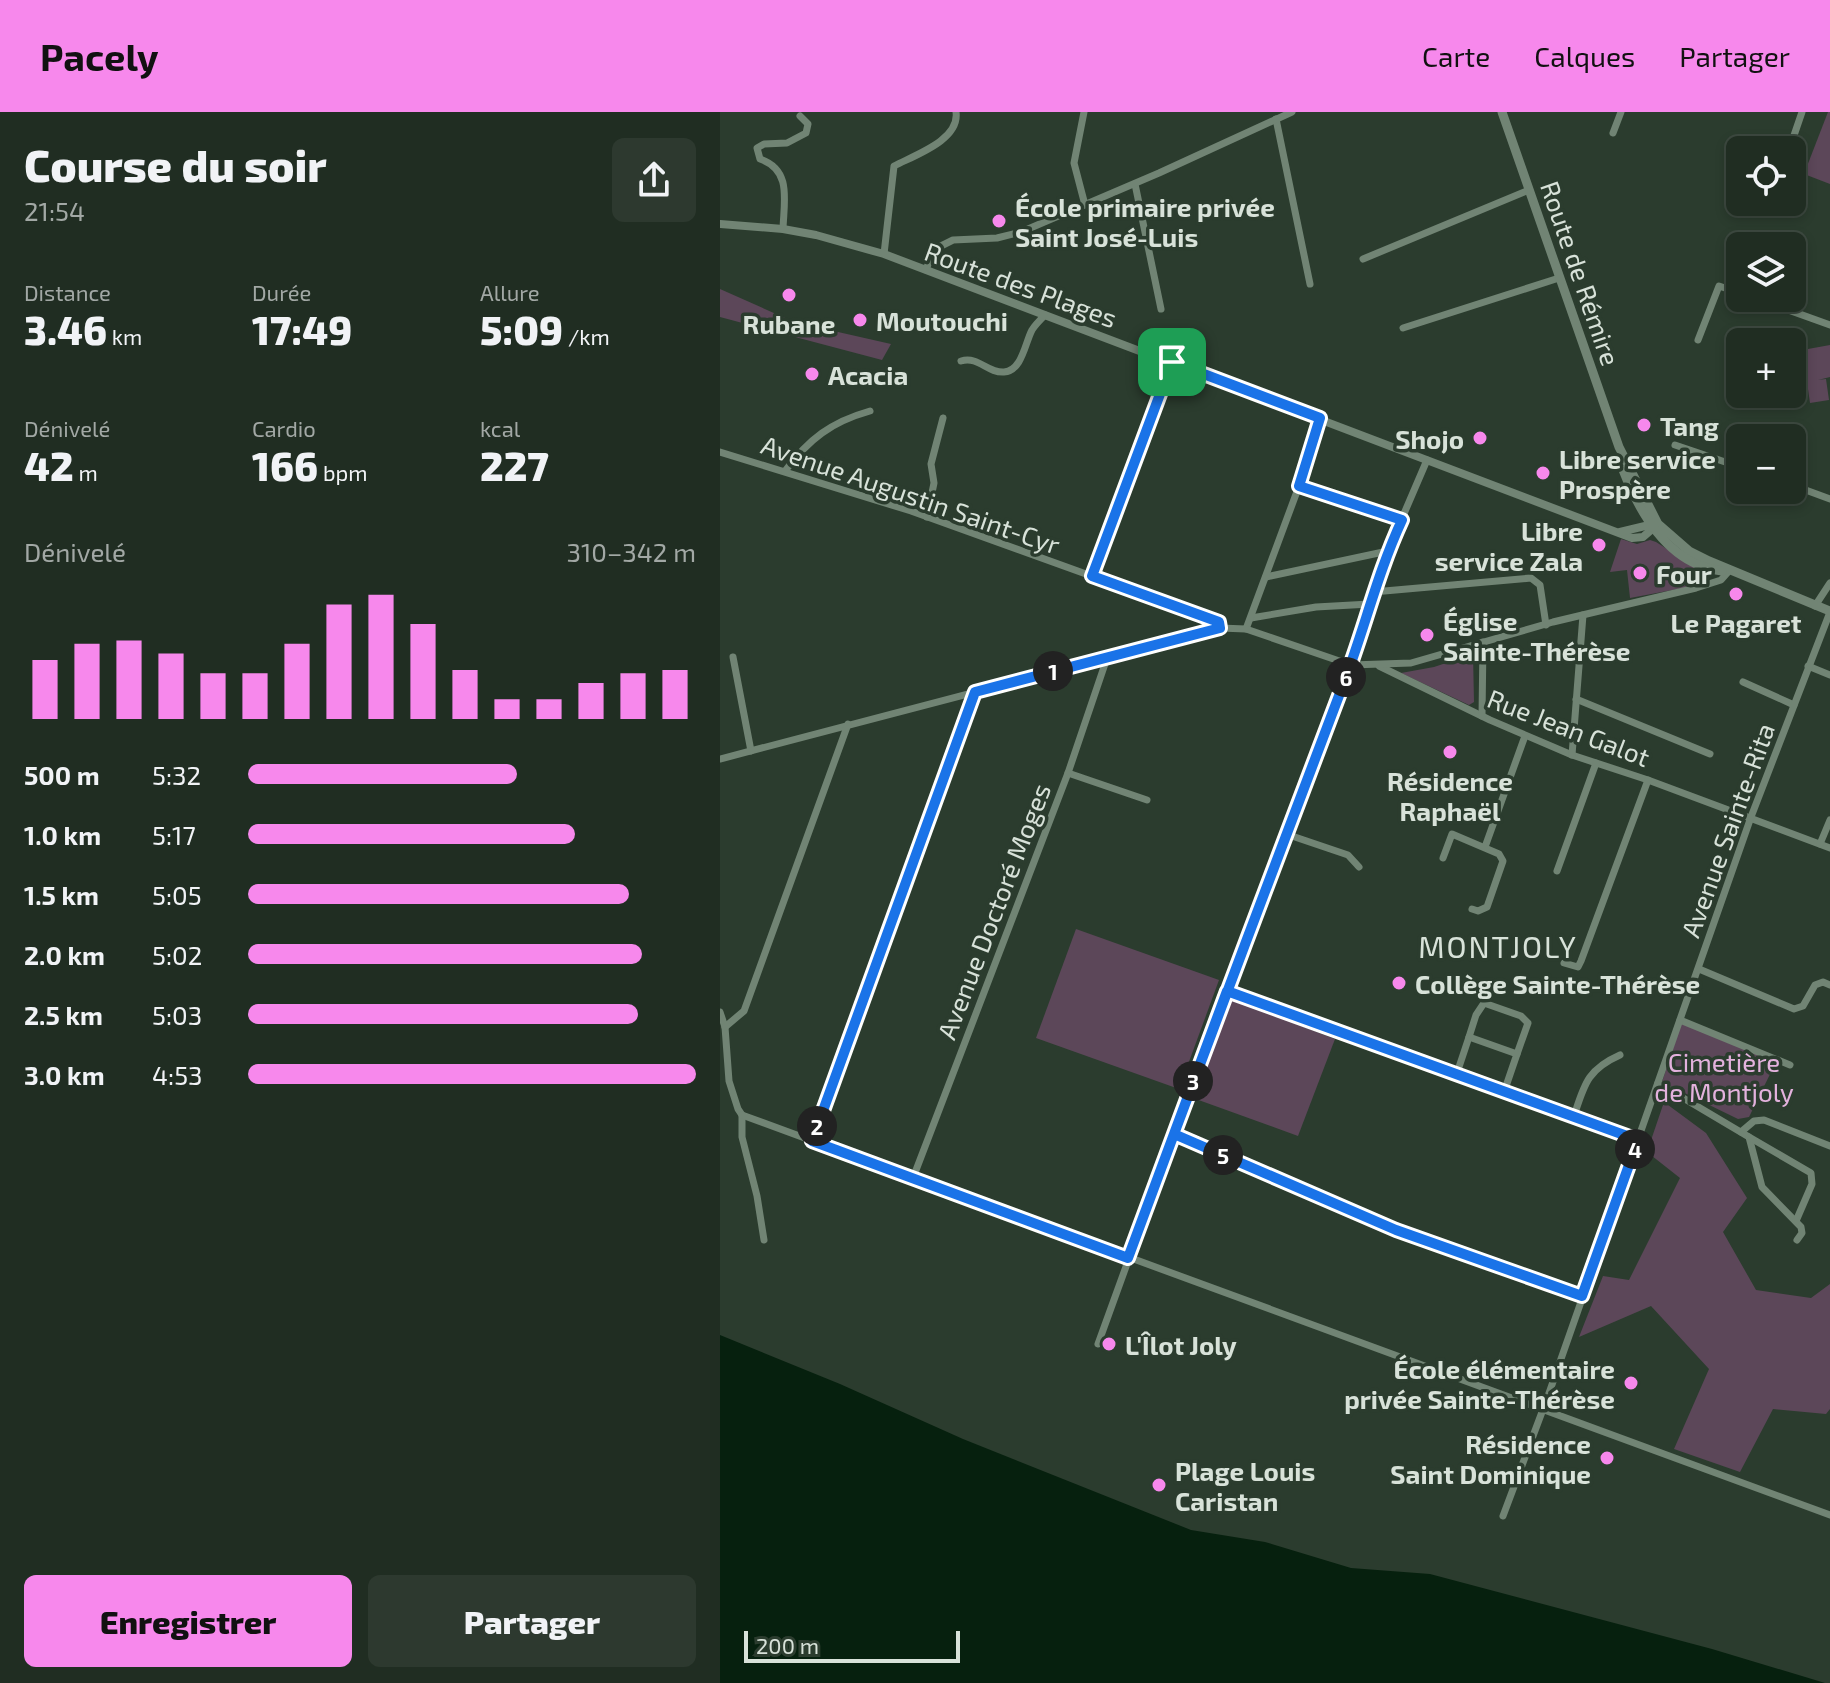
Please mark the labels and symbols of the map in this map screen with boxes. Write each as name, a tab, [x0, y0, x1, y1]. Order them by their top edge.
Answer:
street label: Route de Rémire	[1535, 177, 1627, 369]
place label: École primaire privée Saint José-Luis	[1015, 191, 1275, 252]
marker: École primaire privée Saint José-Luis	[990, 212, 1008, 230]
street label: Route des Plages	[921, 235, 1121, 333]
marker: Rubane	[780, 286, 798, 304]
place label: Moutouchi	[876, 305, 1008, 336]
place label: Rubane	[743, 308, 835, 339]
marker: Moutouchi	[851, 311, 869, 329]
pin	[1138, 328, 1206, 396]
place label: Acacia	[828, 359, 908, 390]
marker: Acacia	[803, 365, 821, 383]
place label: Tang	[1660, 410, 1719, 441]
marker: Tang	[1635, 416, 1653, 434]
place label: Shojo	[1395, 423, 1464, 454]
street label: Avenue Augustin Saint-Cyr	[758, 428, 1064, 560]
marker: Shojo	[1471, 429, 1489, 447]
place label: Libre service Prospère	[1559, 443, 1716, 504]
marker: Libre service Prospère	[1534, 464, 1552, 482]
place label: Libre service Zala	[1435, 515, 1583, 576]
marker: Libre service Zala	[1590, 536, 1608, 554]
place label: Four	[1656, 558, 1712, 589]
marker: Four	[1631, 564, 1649, 582]
marker: Le Pagaret	[1727, 585, 1745, 603]
place label: Église Sainte-Thérèse	[1443, 605, 1631, 666]
place label: Le Pagaret	[1671, 607, 1802, 638]
marker: Église Sainte-Thérèse	[1418, 626, 1436, 644]
pin: 1	[1033, 651, 1073, 691]
pin: 6	[1326, 657, 1366, 697]
street label: Rue Jean Galot	[1484, 682, 1654, 772]
street label: Avenue Sainte-Rita	[1674, 719, 1780, 941]
marker: Résidence Raphaël	[1441, 743, 1459, 761]
place label: Résidence Raphaël	[1387, 765, 1513, 826]
street label: Avenue Doctoré Moges	[930, 779, 1056, 1043]
district label: MONTJOLY	[1418, 928, 1578, 964]
place label: Collège Sainte-Thérèse	[1415, 968, 1700, 999]
marker: Collège Sainte-Thérèse	[1390, 974, 1408, 992]
park label: Cimetière de Montjoly	[1654, 1046, 1794, 1107]
pin: 3	[1173, 1061, 1213, 1101]
pin: 2	[797, 1106, 837, 1146]
pin: 4	[1615, 1129, 1655, 1169]
pin: 5	[1203, 1135, 1243, 1175]
place label: L'Îlot Joly	[1125, 1329, 1237, 1361]
marker: L'Îlot Joly	[1100, 1335, 1118, 1353]
place label: École élémentaire privée Sainte-Thérèse	[1344, 1353, 1615, 1414]
marker: École élémentaire privée Sainte-Thérèse	[1622, 1374, 1640, 1392]
place label: Résidence Saint Dominique	[1390, 1428, 1591, 1489]
marker: Résidence Saint Dominique	[1598, 1449, 1616, 1467]
place label: Plage Louis Caristan	[1175, 1455, 1315, 1516]
marker: Plage Louis Caristan	[1150, 1476, 1168, 1494]
scale bar	[744, 1627, 960, 1663]

